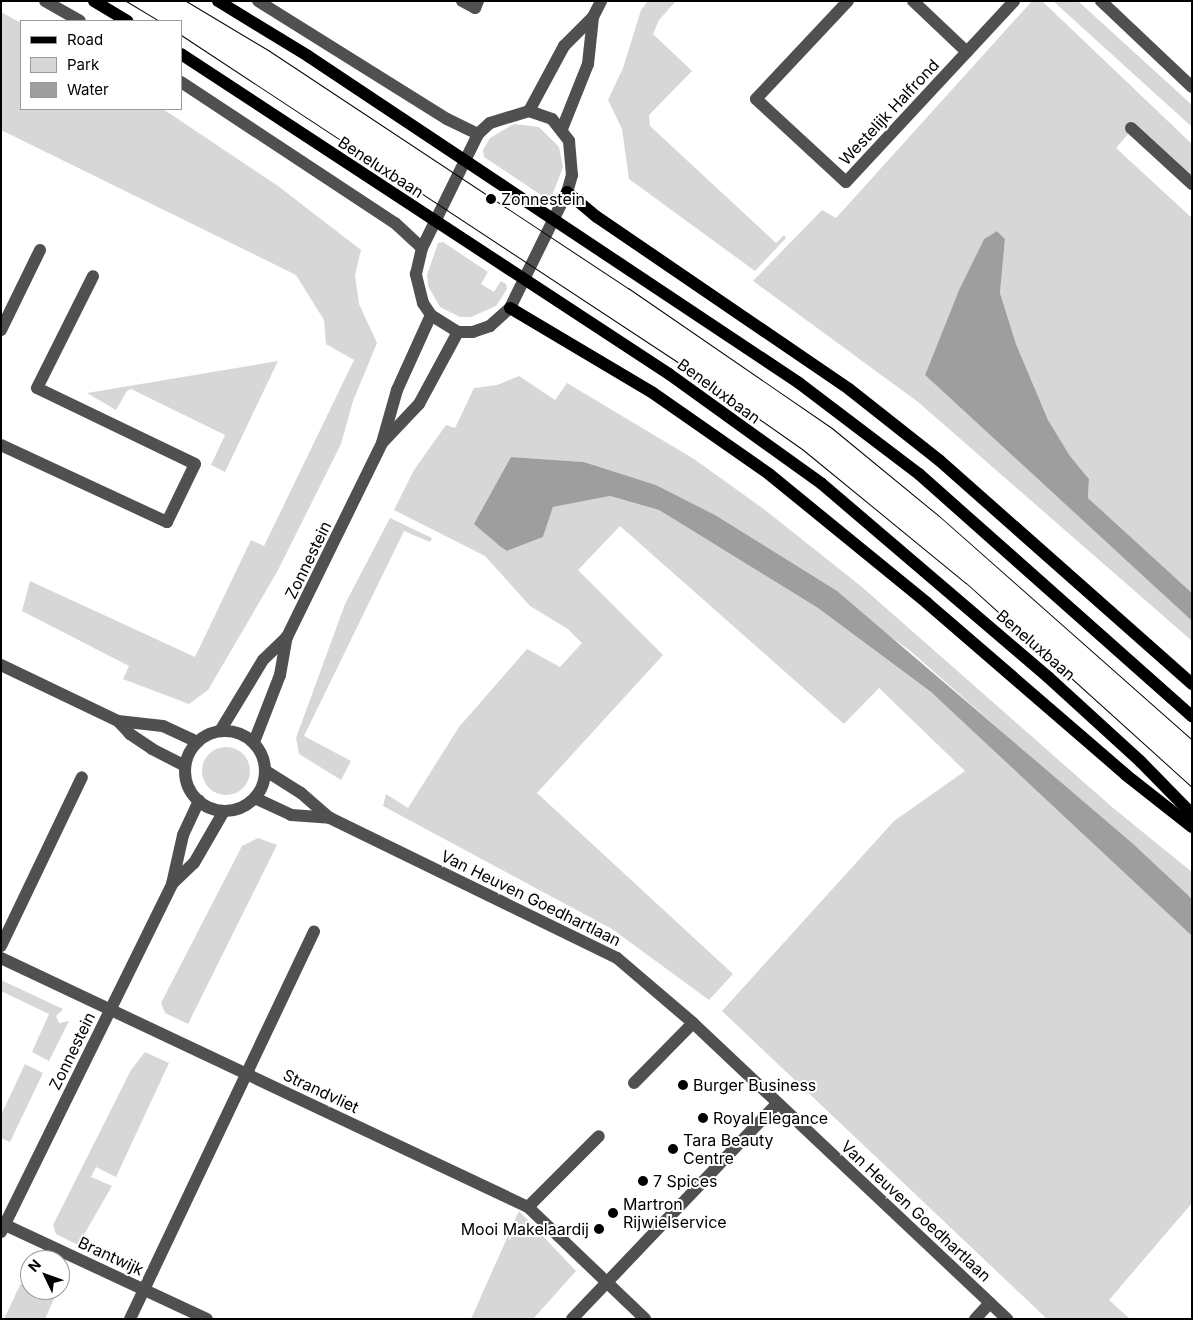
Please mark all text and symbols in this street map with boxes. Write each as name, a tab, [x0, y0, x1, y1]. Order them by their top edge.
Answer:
legend	[20, 20, 182, 110]
text: Road	[67, 30, 103, 49]
text: Park	[67, 55, 99, 74]
street label: Westelijk Halfrond	[835, 55, 943, 169]
text: Water	[67, 80, 109, 99]
street label: Beneluxbaan	[335, 132, 427, 202]
place label: Zonnestein	[501, 189, 585, 209]
marker: Zonnestein	[485, 193, 497, 205]
street label: Beneluxbaan	[674, 354, 764, 428]
street label: Zonnestein	[281, 518, 335, 602]
street label: Beneluxbaan	[993, 606, 1079, 684]
street label: Van Heuven Goedhartlaan	[438, 846, 624, 950]
street label: Zonnestein	[45, 1009, 99, 1093]
street label: Strandvliet	[280, 1065, 362, 1117]
place label: Burger Business	[693, 1075, 816, 1095]
marker: Burger Business	[677, 1079, 689, 1091]
place label: Royal Elegance	[713, 1108, 828, 1128]
marker: Royal Elegance	[697, 1112, 709, 1124]
place label: Tara Beauty Centre	[683, 1130, 774, 1168]
street label: Van Heuven Goedhartlaan	[837, 1137, 995, 1285]
marker: Tara Beauty Centre	[667, 1143, 679, 1155]
place label: 7 Spices	[653, 1171, 717, 1191]
marker: 7 Spices	[637, 1175, 649, 1187]
place label: Martron Rijwielservice	[623, 1194, 727, 1232]
marker: Martron Rijwielservice	[607, 1207, 619, 1219]
place label: Mooi Makelaardij	[461, 1219, 589, 1239]
marker: Mooi Makelaardij	[593, 1223, 605, 1235]
street label: Brantwijk	[75, 1233, 147, 1279]
north arrow	[20, 1250, 70, 1300]
text: N	[24, 1256, 44, 1275]

